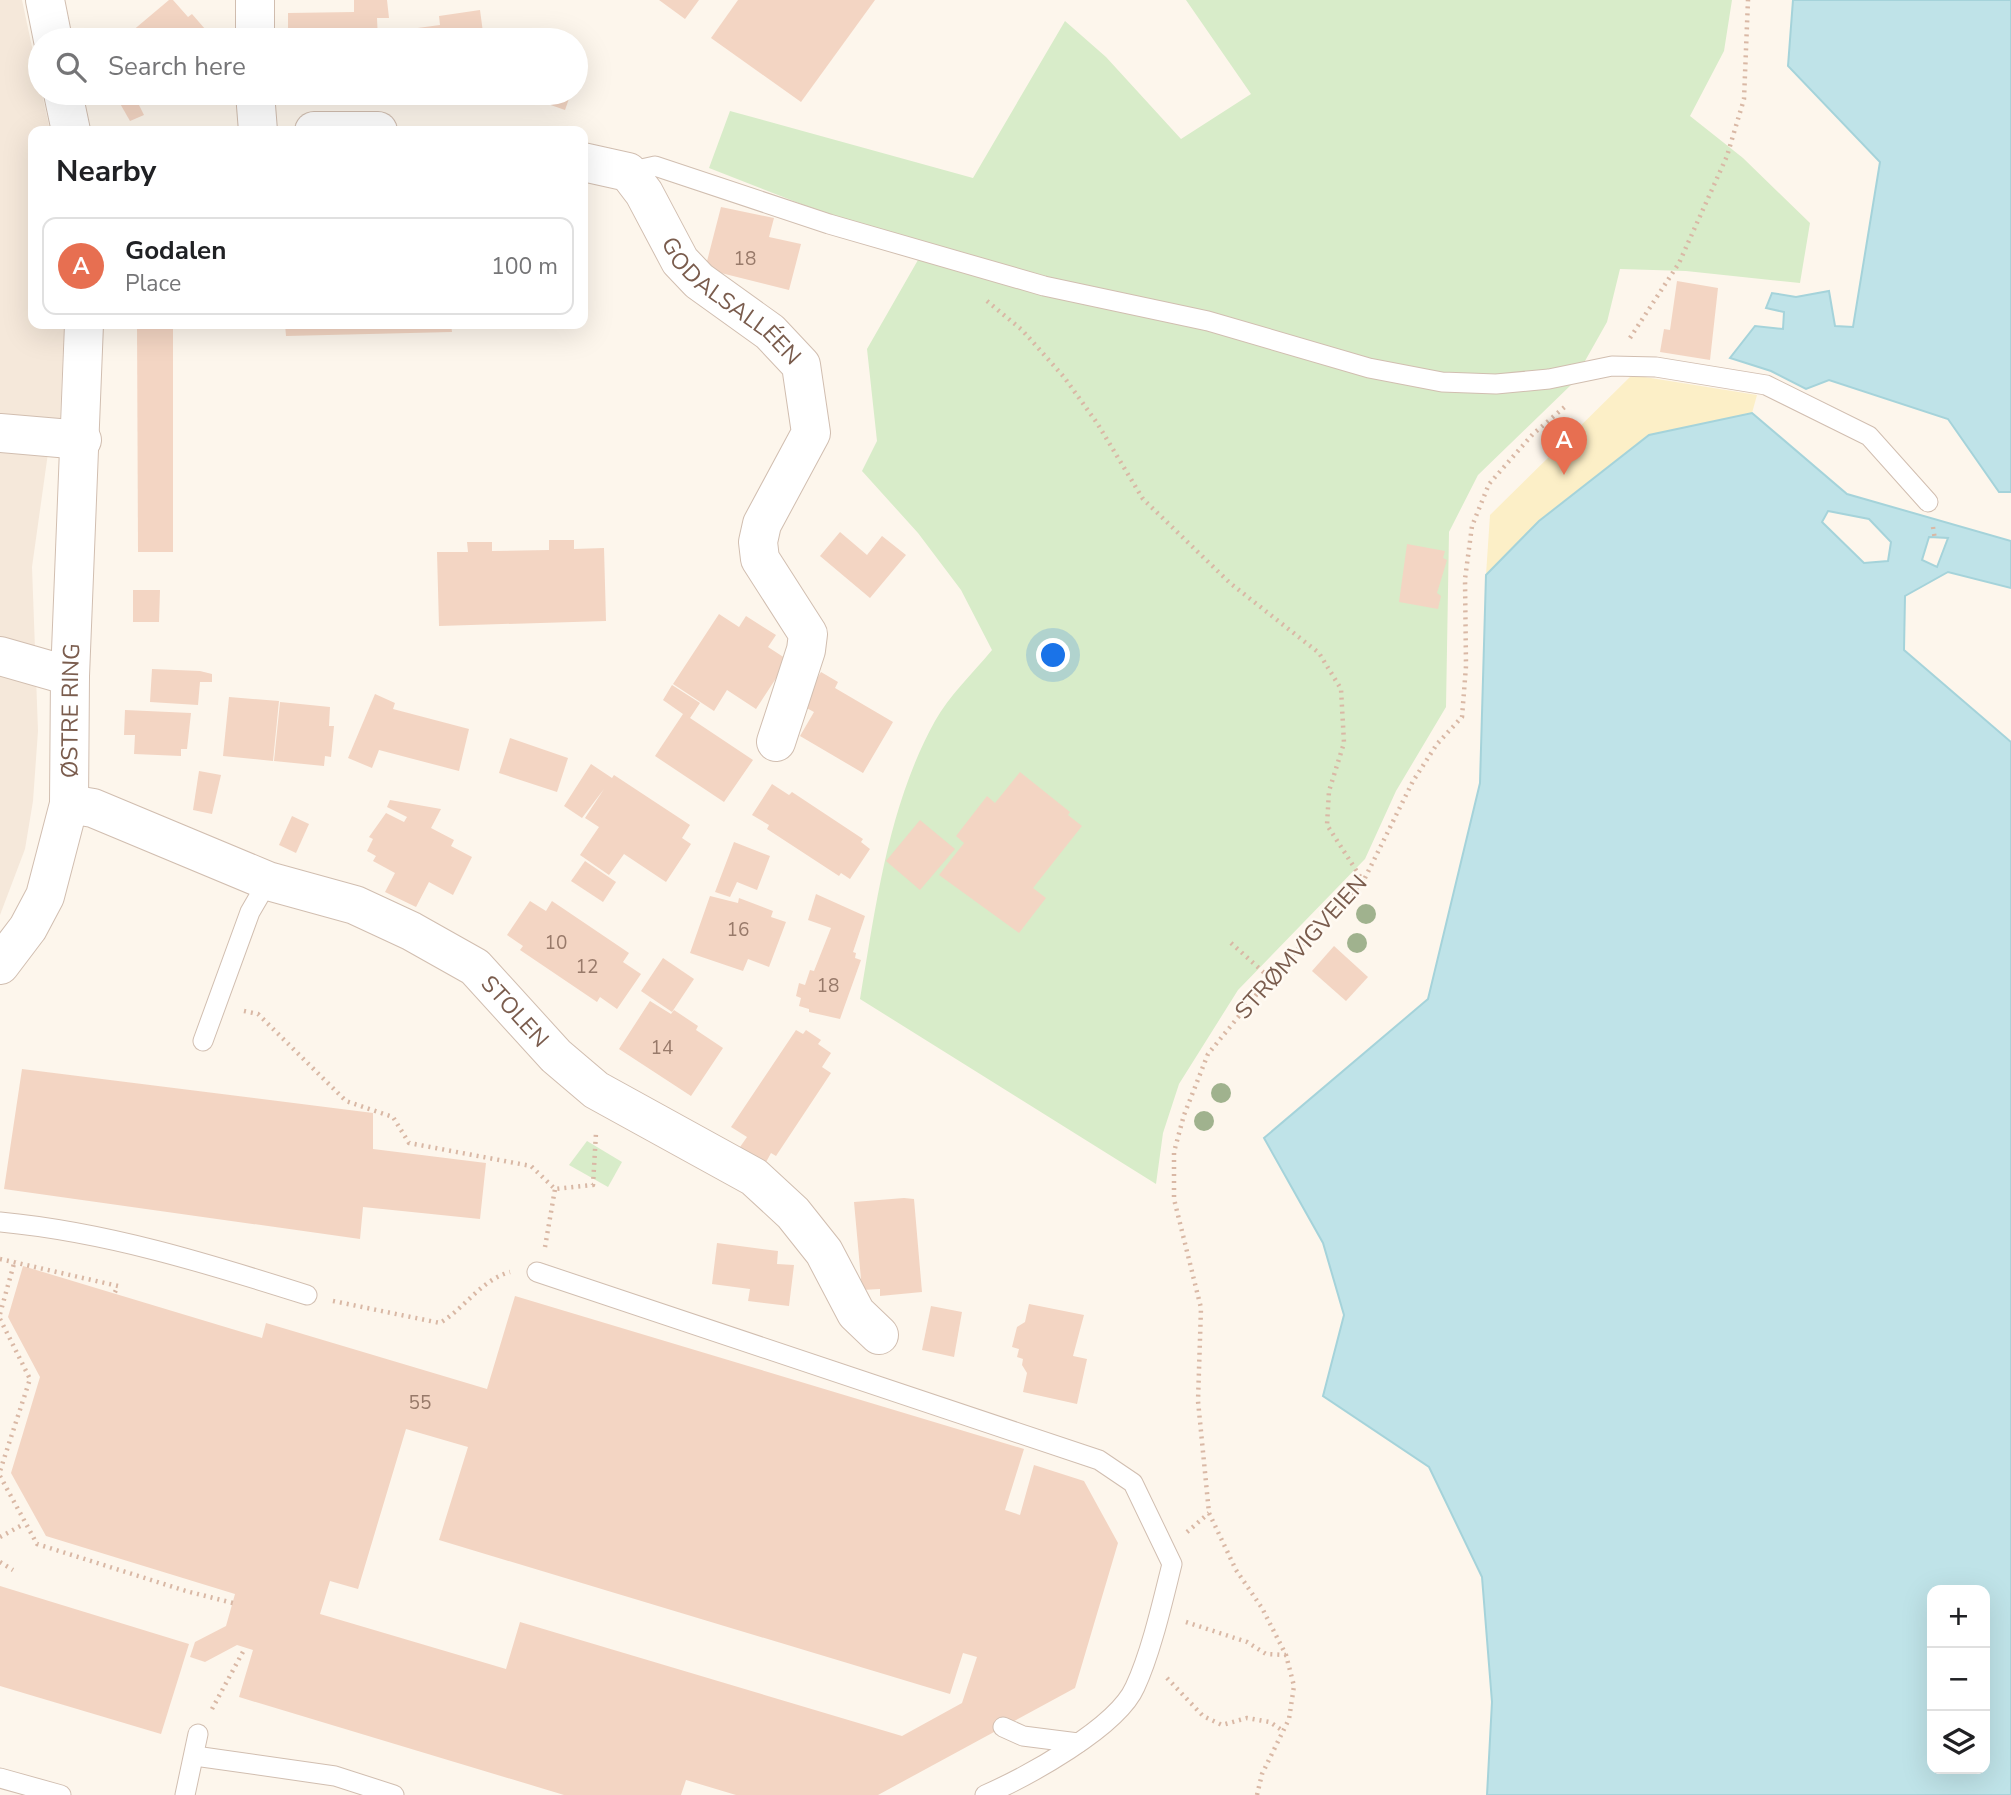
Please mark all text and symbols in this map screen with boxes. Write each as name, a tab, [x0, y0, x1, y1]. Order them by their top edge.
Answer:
search box	[28, 28, 588, 105]
icon: search	[52, 48, 90, 86]
text: Search here	[108, 49, 246, 84]
text: Nearby	[56, 151, 156, 192]
street label: GODALSALLÉEN	[654, 231, 808, 371]
text: Godalen	[125, 233, 226, 268]
house number: 18	[734, 246, 756, 272]
text: A	[72, 251, 90, 282]
text: 100 m	[491, 251, 558, 282]
text: Place	[125, 268, 181, 299]
pin: A	[1541, 417, 1587, 475]
your location	[1036, 638, 1070, 672]
street label: ØSTRE RING	[54, 643, 87, 778]
street label: STRØMVIGVEIEN	[1228, 868, 1374, 1026]
house number: 16	[727, 917, 749, 943]
house number: 10	[545, 930, 567, 956]
house number: 12	[576, 954, 598, 980]
street label: STOLEN	[474, 968, 556, 1054]
house number: 18	[817, 973, 839, 999]
house number: 14	[651, 1035, 673, 1061]
house number: 55	[409, 1390, 431, 1416]
map controls	[1927, 1585, 1990, 1774]
button: +	[1927, 1585, 1990, 1648]
button: −	[1927, 1648, 1990, 1711]
button: layers	[1927, 1711, 1990, 1774]

